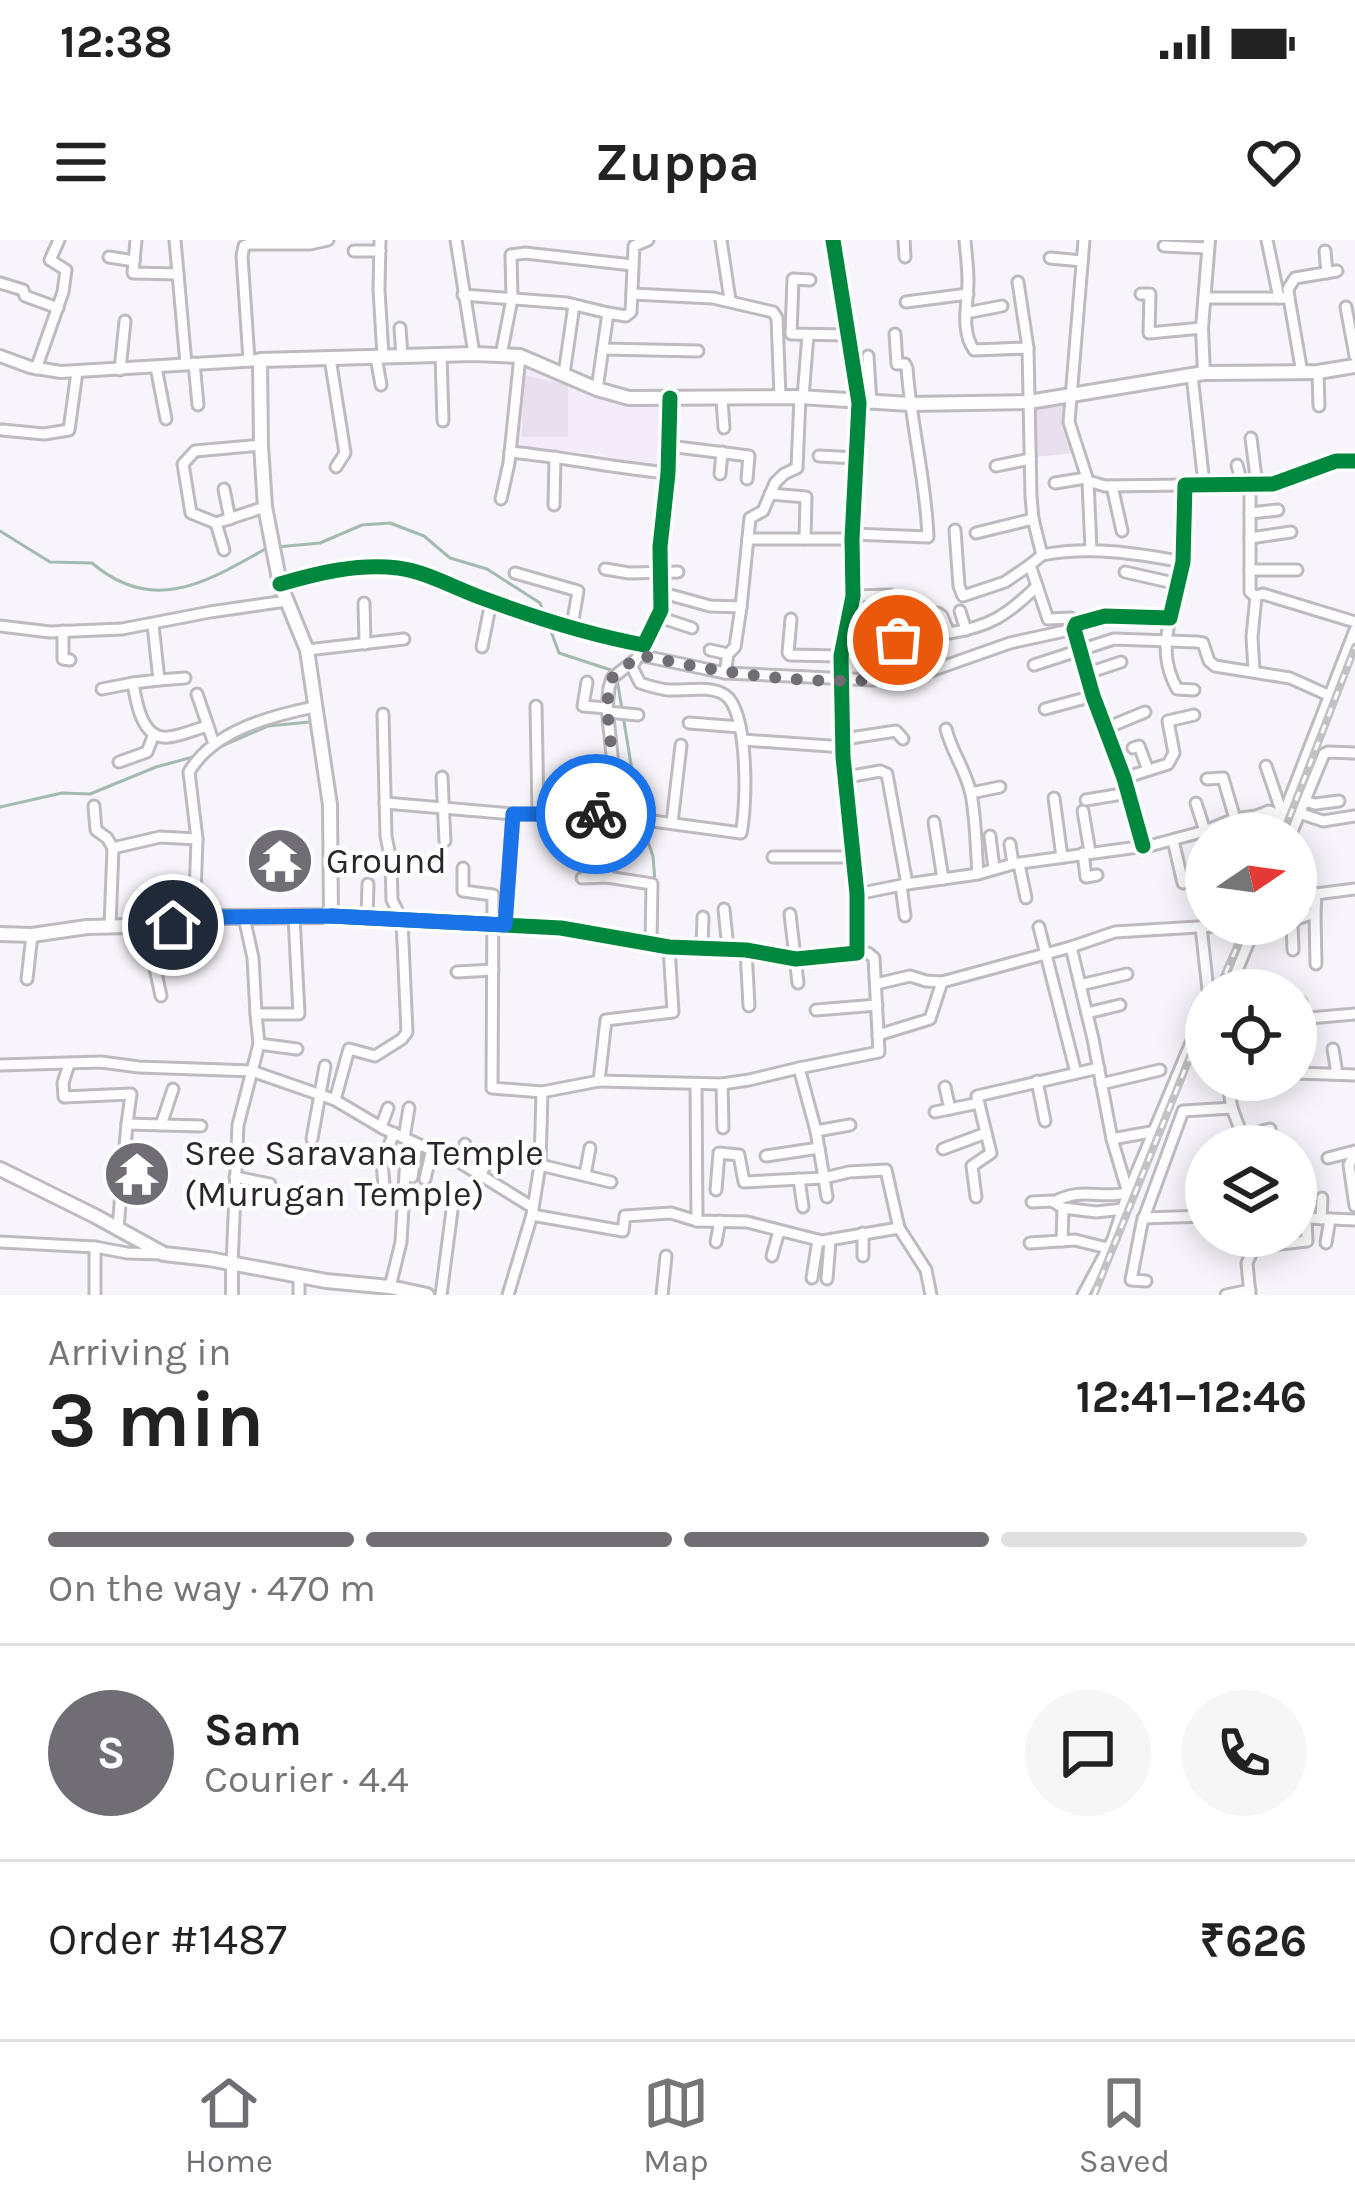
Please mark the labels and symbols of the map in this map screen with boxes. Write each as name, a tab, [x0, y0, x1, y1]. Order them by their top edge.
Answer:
pin	[847, 589, 949, 691]
courier	[536, 754, 656, 874]
north arrow	[1185, 813, 1317, 945]
temple icon: Ground	[245, 826, 315, 896]
place label: Ground	[326, 840, 447, 882]
pin	[122, 874, 224, 976]
place label: Sree Saravana Temple (Murugan Temple)	[184, 1132, 544, 1215]
temple icon: Sree Saravana Temple (Murugan Temple)	[102, 1139, 172, 1209]

